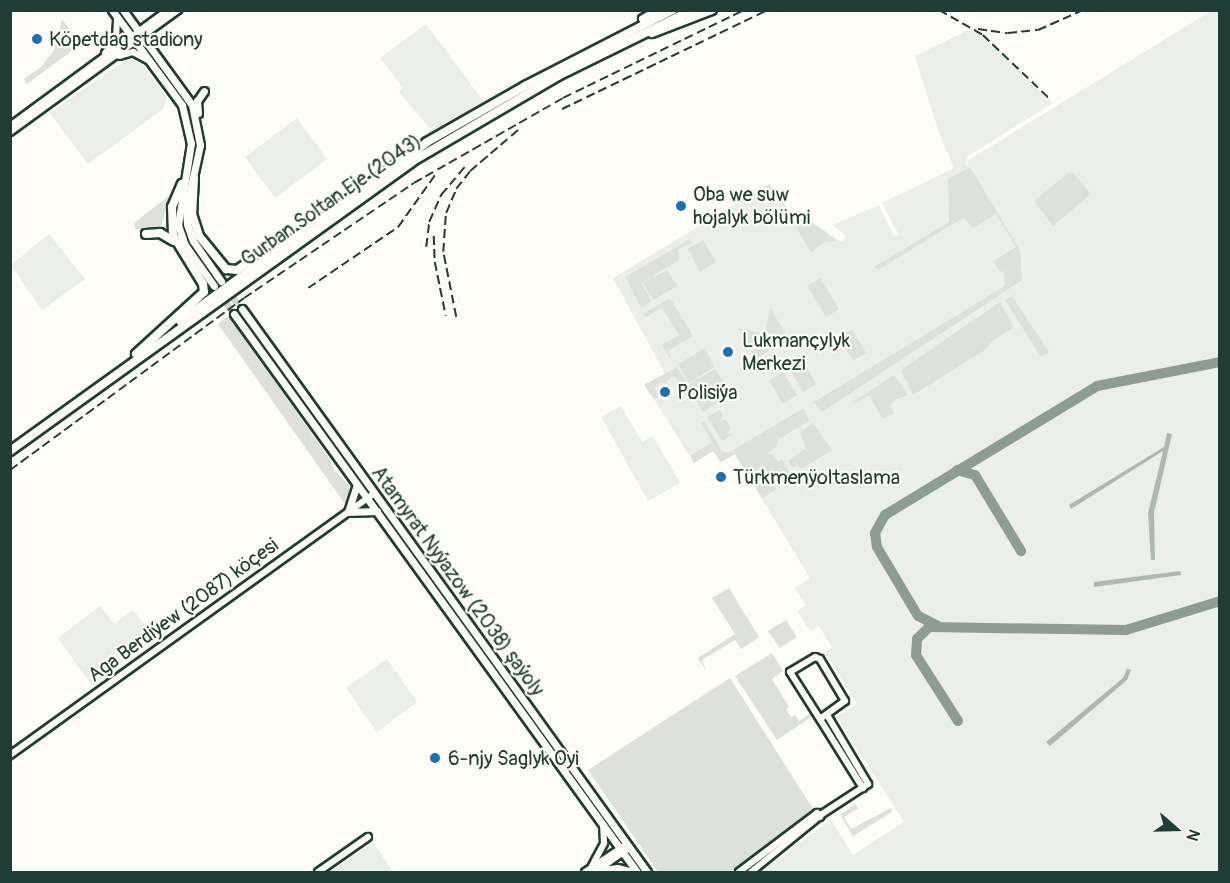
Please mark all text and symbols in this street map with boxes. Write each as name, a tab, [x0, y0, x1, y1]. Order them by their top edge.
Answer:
place label: Köpetdag stadiony	[49, 27, 203, 51]
marker: Köpetdag stadiony	[30, 32, 44, 46]
street label: Gurban Soltan Eje (2043)	[236, 129, 426, 271]
place label: Oba we suw hojalyk bölümi	[693, 183, 810, 230]
marker: Oba we suw hojalyk bölümi	[674, 199, 688, 213]
place label: Lukmançylyk Merkezi	[742, 328, 850, 375]
marker: Lukmançylyk Merkezi	[719, 343, 737, 361]
place label: Polisiýa	[677, 380, 737, 404]
marker: Polisiýa	[658, 385, 672, 399]
street label: Atamyrat Nyýazow (2038) şaýoly	[367, 461, 549, 701]
place label: Türkmenÿoltaslama	[733, 465, 900, 489]
marker: Türkmenÿoltaslama	[714, 470, 728, 484]
street label: Aga Berdiýew (2087) köçesi	[83, 533, 283, 687]
place label: 6-njy Saglyk Oyi	[448, 746, 579, 770]
marker: 6-njy Saglyk Oyi	[426, 749, 444, 767]
north arrow	[1146, 799, 1206, 859]
text: N	[1182, 827, 1204, 844]

